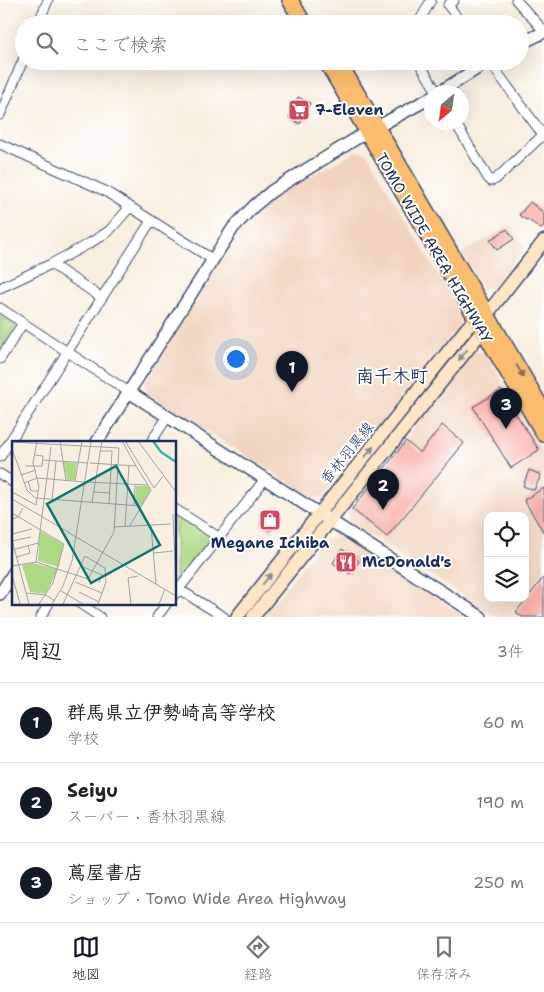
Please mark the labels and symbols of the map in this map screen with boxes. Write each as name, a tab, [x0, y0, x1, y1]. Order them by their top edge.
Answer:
north arrow	[424, 85, 469, 130]
supermarket icon: 7-Eleven	[287, 98, 311, 122]
place label: 7-Eleven	[315, 100, 384, 120]
street label: TOMO WIDE AREA HIGHWAY	[371, 149, 497, 347]
your location	[223, 346, 249, 372]
one-way arrow	[457, 348, 468, 361]
pin: 1	[276, 351, 308, 392]
district label: 南千木町	[356, 364, 428, 388]
one-way arrow	[516, 364, 525, 377]
pin: 3	[490, 388, 522, 429]
street label: 香林羽黒線	[316, 418, 378, 488]
inset map	[12, 441, 176, 604]
one-way arrow	[363, 446, 374, 459]
pin: 2	[367, 469, 399, 510]
shop icon: Megane Ichiba	[258, 508, 282, 532]
place label: Megane Ichiba	[211, 533, 330, 553]
restaurant icon: McDonald's	[334, 550, 358, 574]
place label: McDonald's	[362, 552, 452, 572]
one-way arrow	[262, 573, 273, 586]

